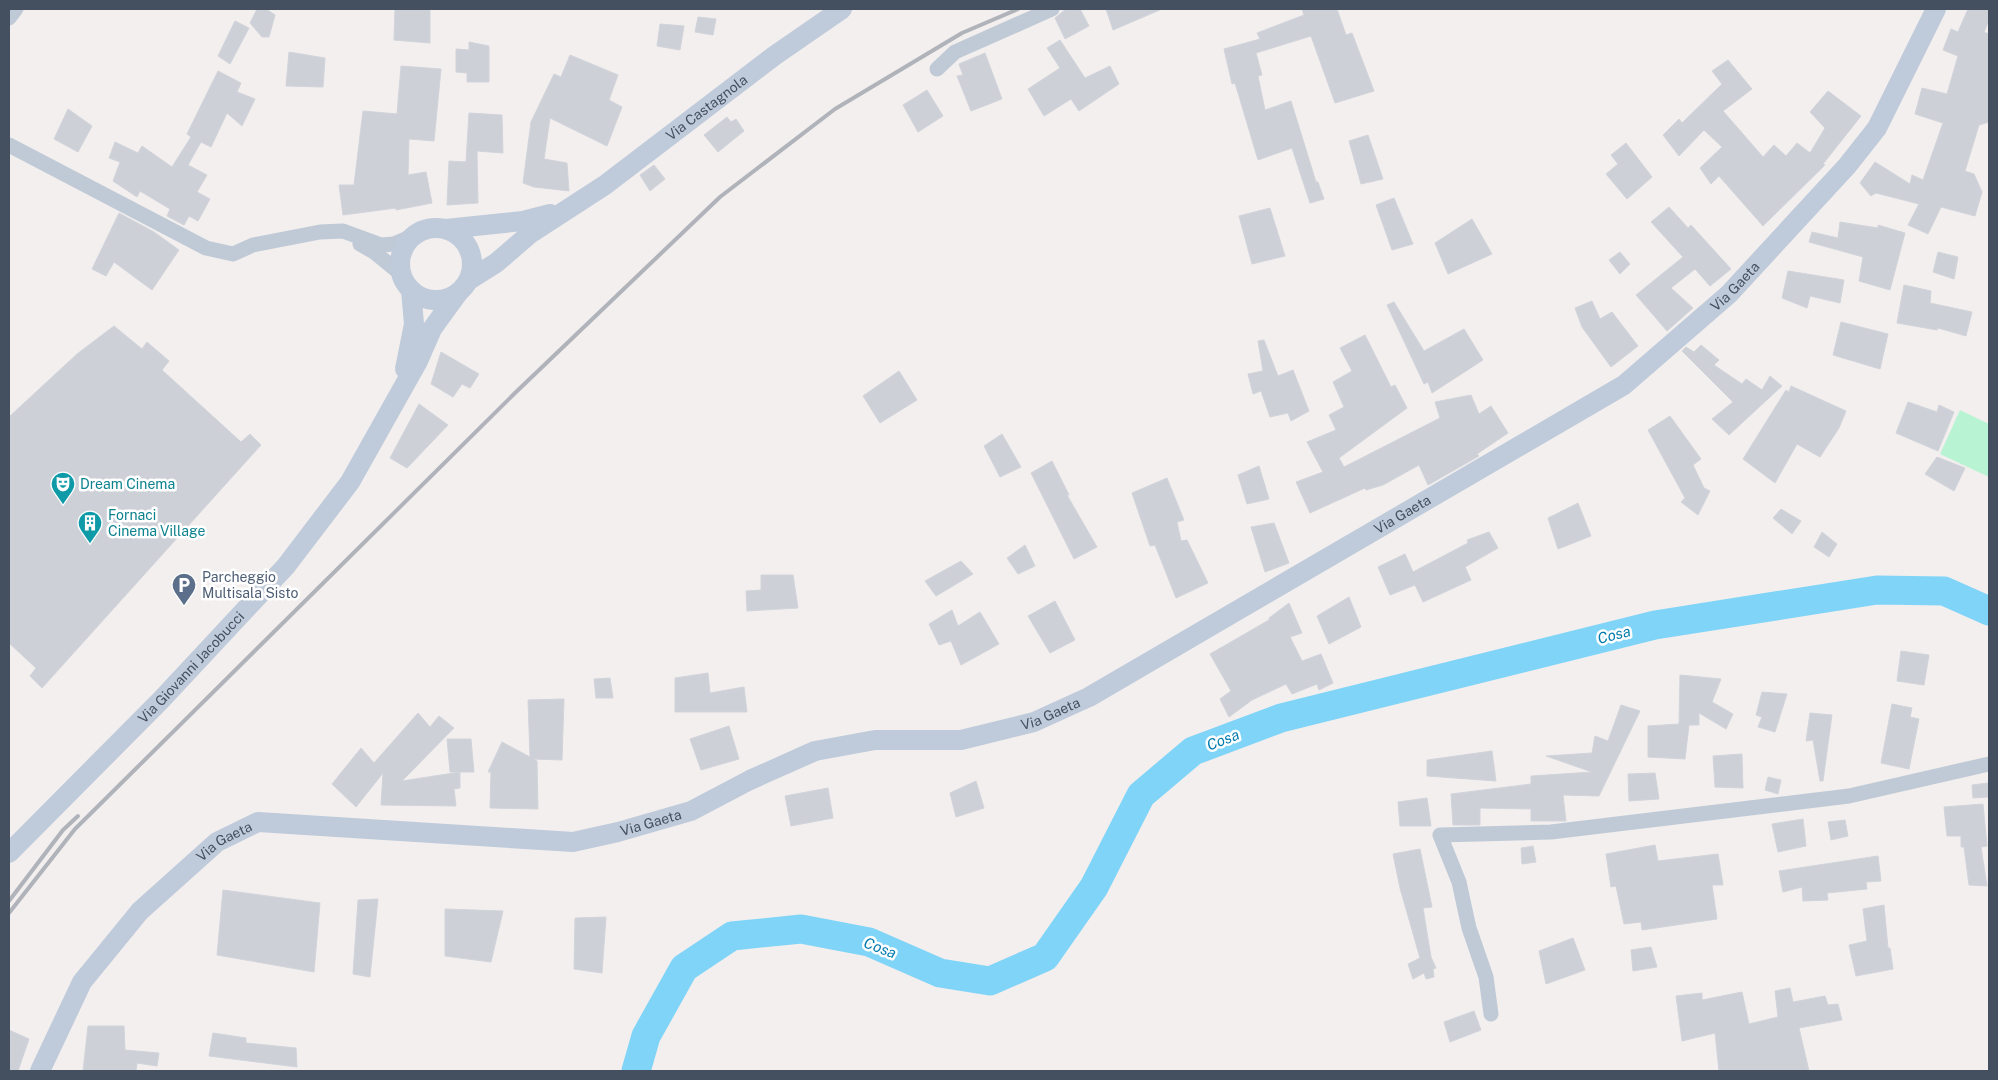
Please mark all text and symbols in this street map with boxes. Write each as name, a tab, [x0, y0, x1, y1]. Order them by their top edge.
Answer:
street label: Via Castagnola	[663, 71, 750, 144]
street label: Via Gaeta	[1707, 258, 1763, 314]
theatre icon: Dream Cinema	[50, 471, 76, 505]
place label: Dream Cinema	[80, 476, 175, 492]
street label: Via Gaeta	[1371, 492, 1434, 537]
place label: Fornaci Cinema Village	[108, 507, 206, 539]
building icon: Fornaci Cinema Village	[77, 510, 103, 544]
place label: Parcheggio Multisala Sisto	[202, 569, 298, 601]
parking icon: Parcheggio Multisala Sisto	[171, 572, 197, 606]
street label: Via Giovanni Jacobucci	[135, 608, 247, 726]
water label: Cosa	[1596, 622, 1632, 647]
street label: Via Gaeta	[1019, 694, 1082, 733]
water label: Cosa	[1204, 726, 1241, 753]
street label: Via Gaeta	[618, 806, 683, 839]
street label: Via Gaeta	[193, 818, 255, 865]
water label: Cosa	[862, 934, 899, 961]

